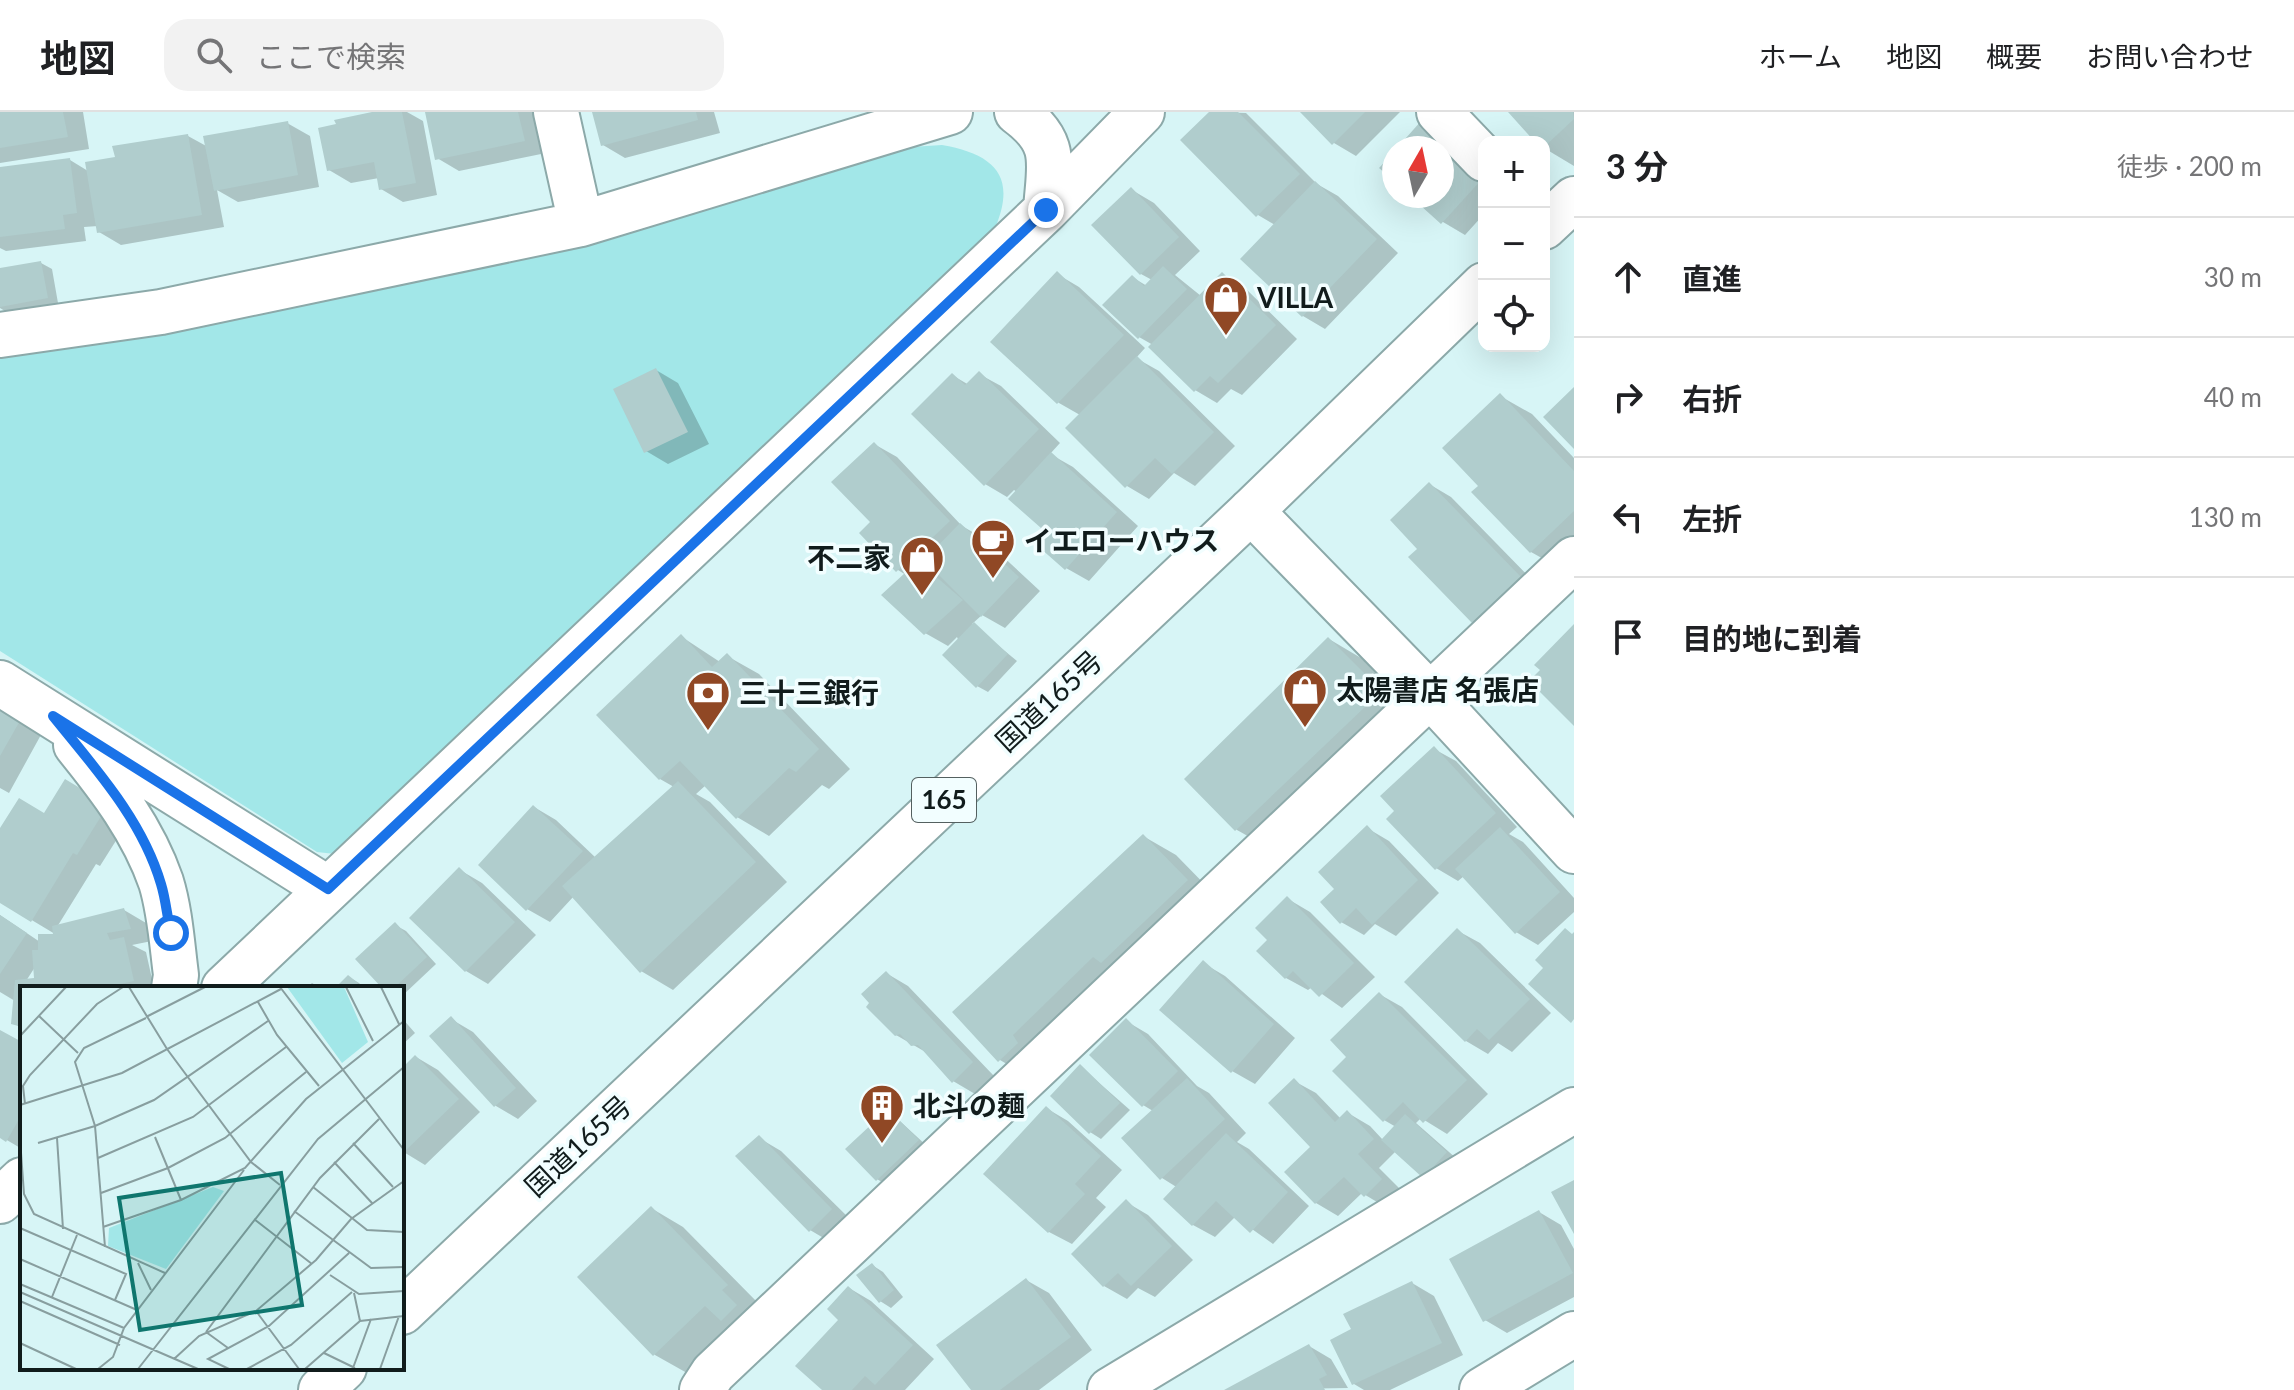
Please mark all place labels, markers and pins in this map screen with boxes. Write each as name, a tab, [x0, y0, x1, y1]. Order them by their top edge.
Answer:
shop icon: VILLA	[1202, 274, 1250, 337]
place label: VILLA	[1256, 280, 1334, 314]
cafe icon: イエローハウス	[969, 517, 1017, 580]
place label: イエローハウス	[1024, 523, 1219, 557]
shop icon: 不二家	[898, 534, 946, 597]
place label: 不二家	[807, 540, 891, 574]
shop icon: 太陽書店 名張店	[1281, 666, 1329, 729]
bank icon: 三十三銀行	[684, 669, 732, 732]
place label: 太陽書店 名張店	[1336, 672, 1539, 706]
place label: 三十三銀行	[739, 675, 879, 709]
building icon: 北斗の麺	[858, 1082, 906, 1145]
place label: 北斗の麺	[913, 1088, 1025, 1122]

